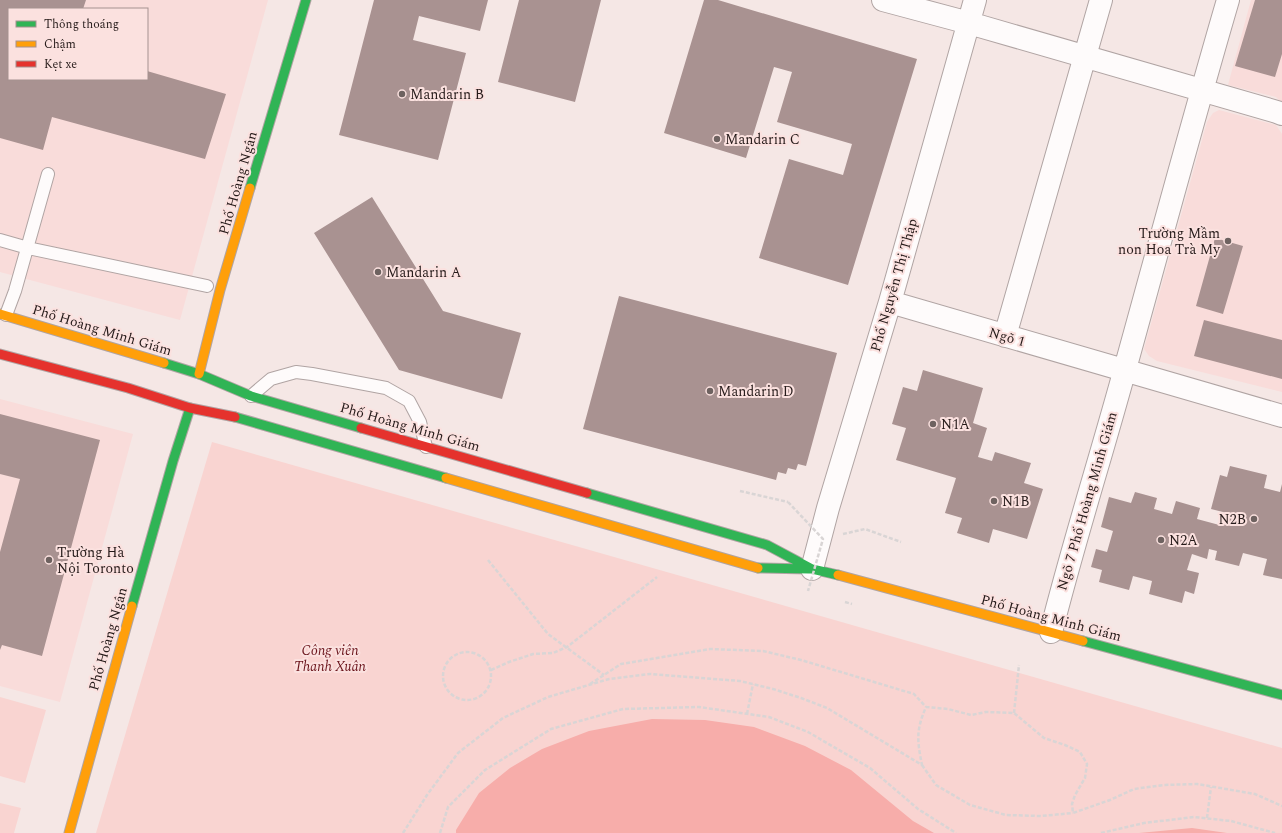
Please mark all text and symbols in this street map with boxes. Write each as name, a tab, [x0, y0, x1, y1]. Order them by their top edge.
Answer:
legend	[8, 8, 148, 80]
text: Thông thoáng	[44, 15, 119, 34]
text: Chậm	[44, 35, 76, 54]
text: Kẹt xe	[44, 55, 77, 74]
place label: Mandarin B	[410, 84, 484, 105]
marker: Mandarin B	[397, 89, 407, 99]
street label: Phố Hoàng Ngân	[213, 129, 263, 237]
place label: Mandarin C	[725, 129, 800, 150]
marker: Mandarin C	[712, 134, 722, 144]
street label: Phố Nguyễn Thị Thập	[865, 216, 923, 354]
place label: Trường Mầm non Hoa Trà My	[1118, 223, 1221, 260]
marker: Trường Mầm non Hoa Trà My	[1223, 236, 1233, 246]
place label: Mandarin A	[386, 262, 462, 283]
marker: Mandarin A	[373, 267, 383, 277]
street label: Phố Hoàng Minh Giám	[30, 299, 174, 361]
street label: Ngõ 1	[986, 322, 1028, 352]
place label: Mandarin D	[718, 381, 794, 402]
marker: Mandarin D	[705, 386, 715, 396]
street label: Phố Hoàng Minh Giám	[338, 397, 482, 457]
street label: Ngõ 7 Phố Hoàng Minh Giám	[1051, 409, 1123, 593]
place label: N1A	[941, 414, 970, 435]
marker: N1A	[928, 419, 938, 429]
place label: N1B	[1002, 491, 1029, 512]
marker: N1B	[989, 496, 999, 506]
place label: N2B	[1219, 509, 1246, 530]
marker: N2B	[1249, 514, 1259, 524]
place label: N2A	[1169, 530, 1198, 551]
marker: N2A	[1156, 535, 1166, 545]
place label: Trường Hà Nội Toronto	[57, 542, 134, 579]
marker: Trường Hà Nội Toronto	[44, 555, 54, 565]
street label: Phố Hoàng Ngân	[83, 585, 133, 693]
street label: Phố Hoàng Minh Giám	[978, 589, 1124, 647]
park label: Công viên Thanh Xuân	[294, 640, 367, 677]

